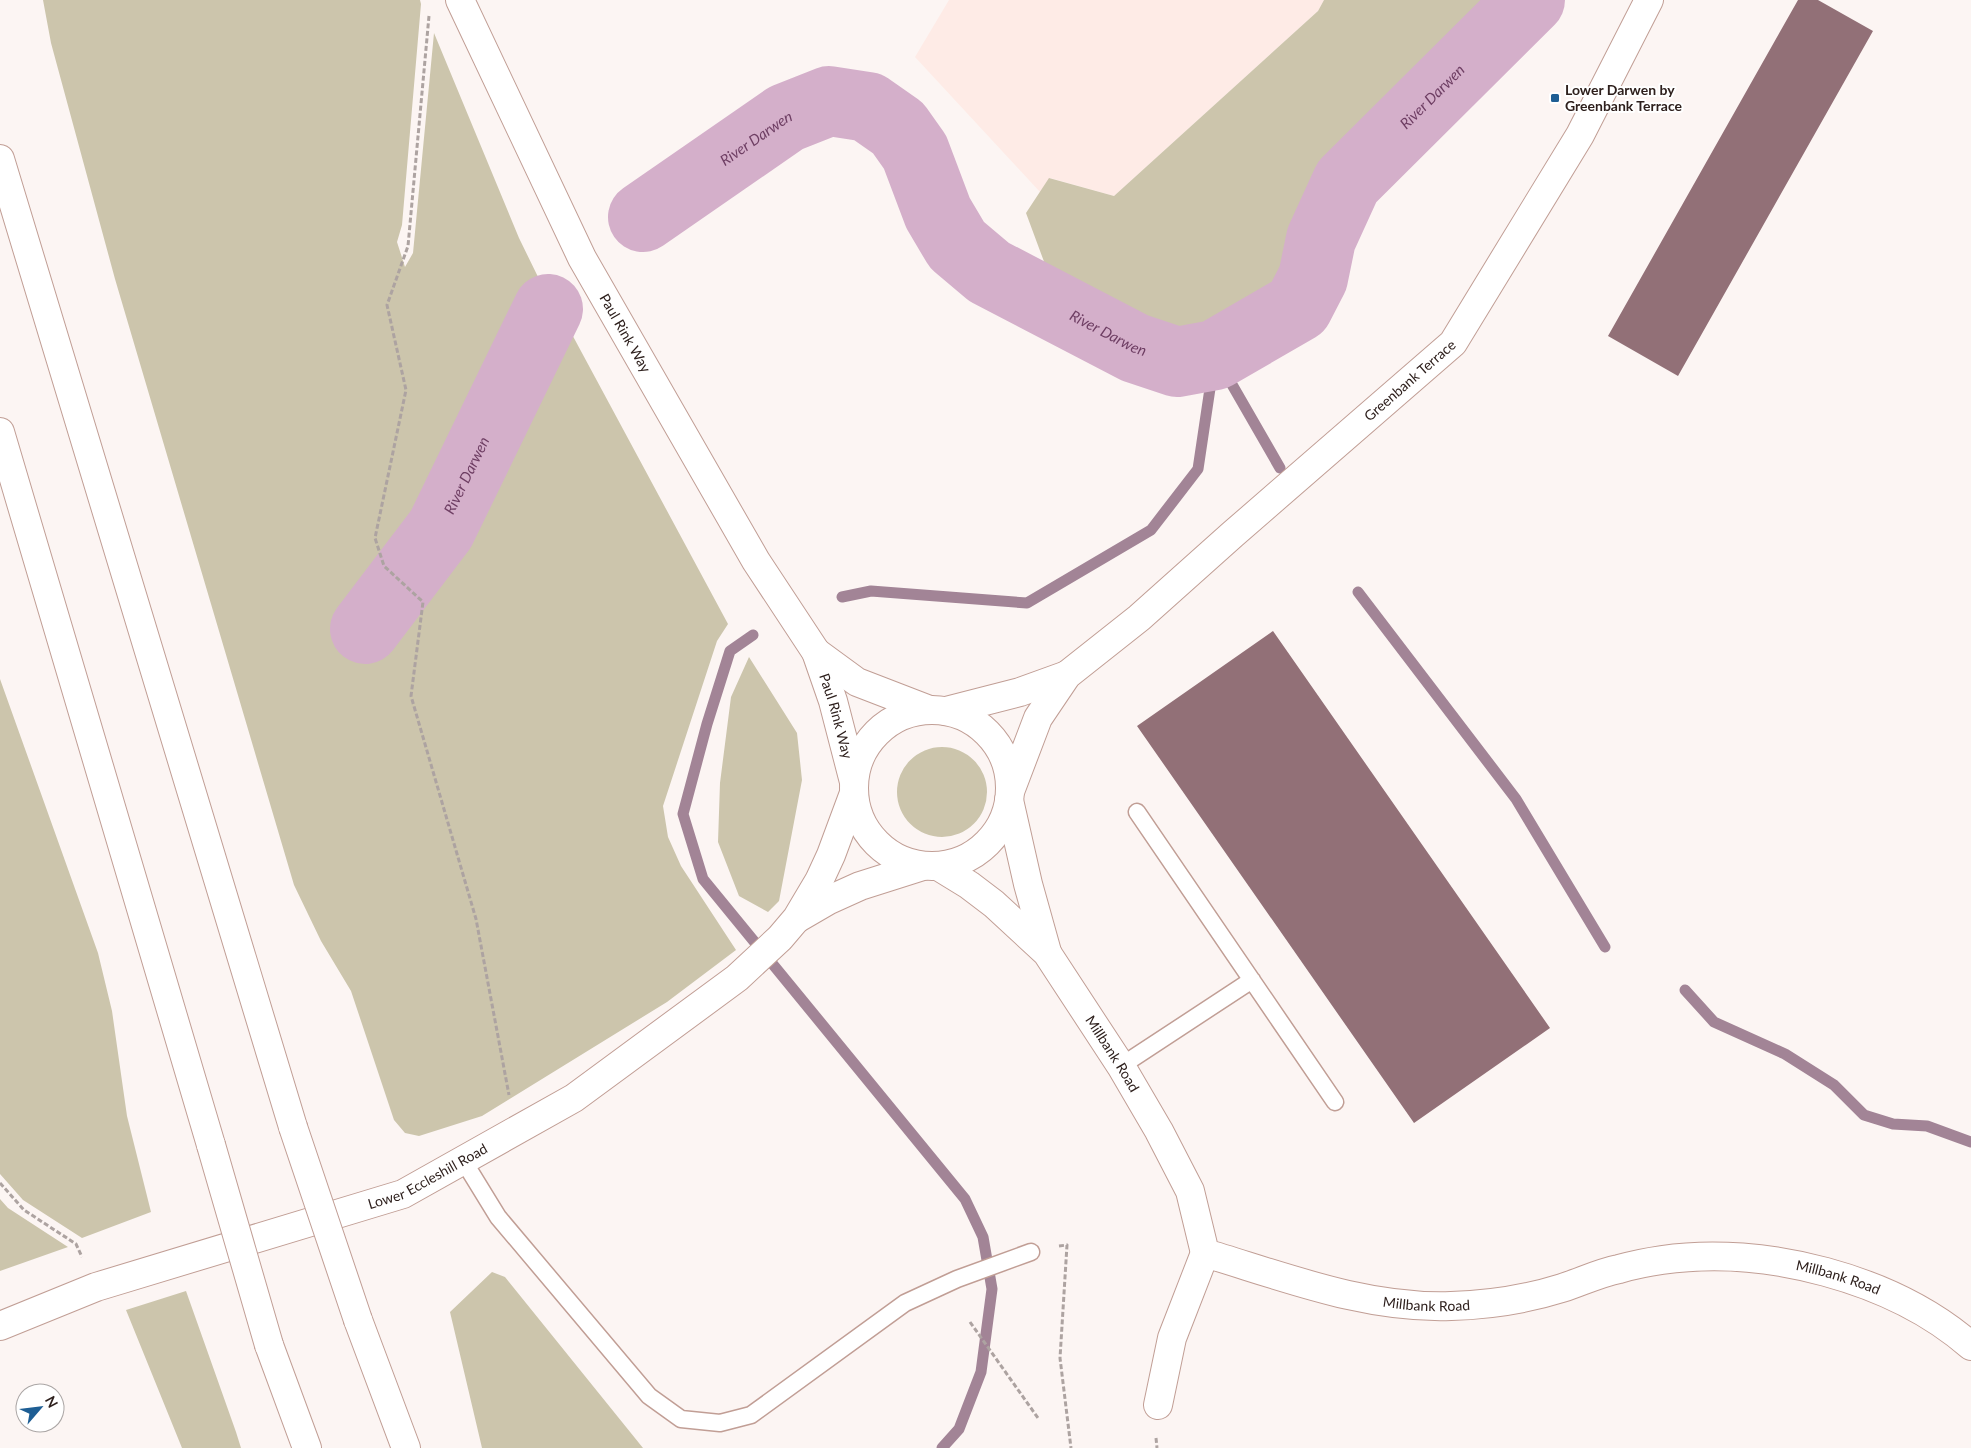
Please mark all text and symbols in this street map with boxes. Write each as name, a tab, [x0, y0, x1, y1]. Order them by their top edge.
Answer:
water label: River Darwen	[1396, 60, 1468, 132]
place label: Lower Darwen by Greenbank Terrace	[1565, 81, 1683, 114]
marker: Lower Darwen by Greenbank Terrace	[1549, 92, 1561, 104]
water label: River Darwen	[716, 106, 795, 169]
street label: Paul Rink Way	[596, 290, 655, 376]
water label: River Darwen	[1067, 306, 1149, 359]
street label: Greenbank Terrace	[1360, 336, 1459, 424]
water label: River Darwen	[440, 433, 493, 517]
street label: Paul Rink Way	[816, 671, 857, 761]
street label: Millbank Road	[1082, 1012, 1143, 1095]
street label: Lower Eccleshill Road	[366, 1139, 490, 1212]
street label: Millbank Road	[1795, 1256, 1883, 1298]
street label: Millbank Road	[1382, 1293, 1470, 1314]
north arrow	[15, 1383, 65, 1433]
text: N	[42, 1393, 62, 1410]

